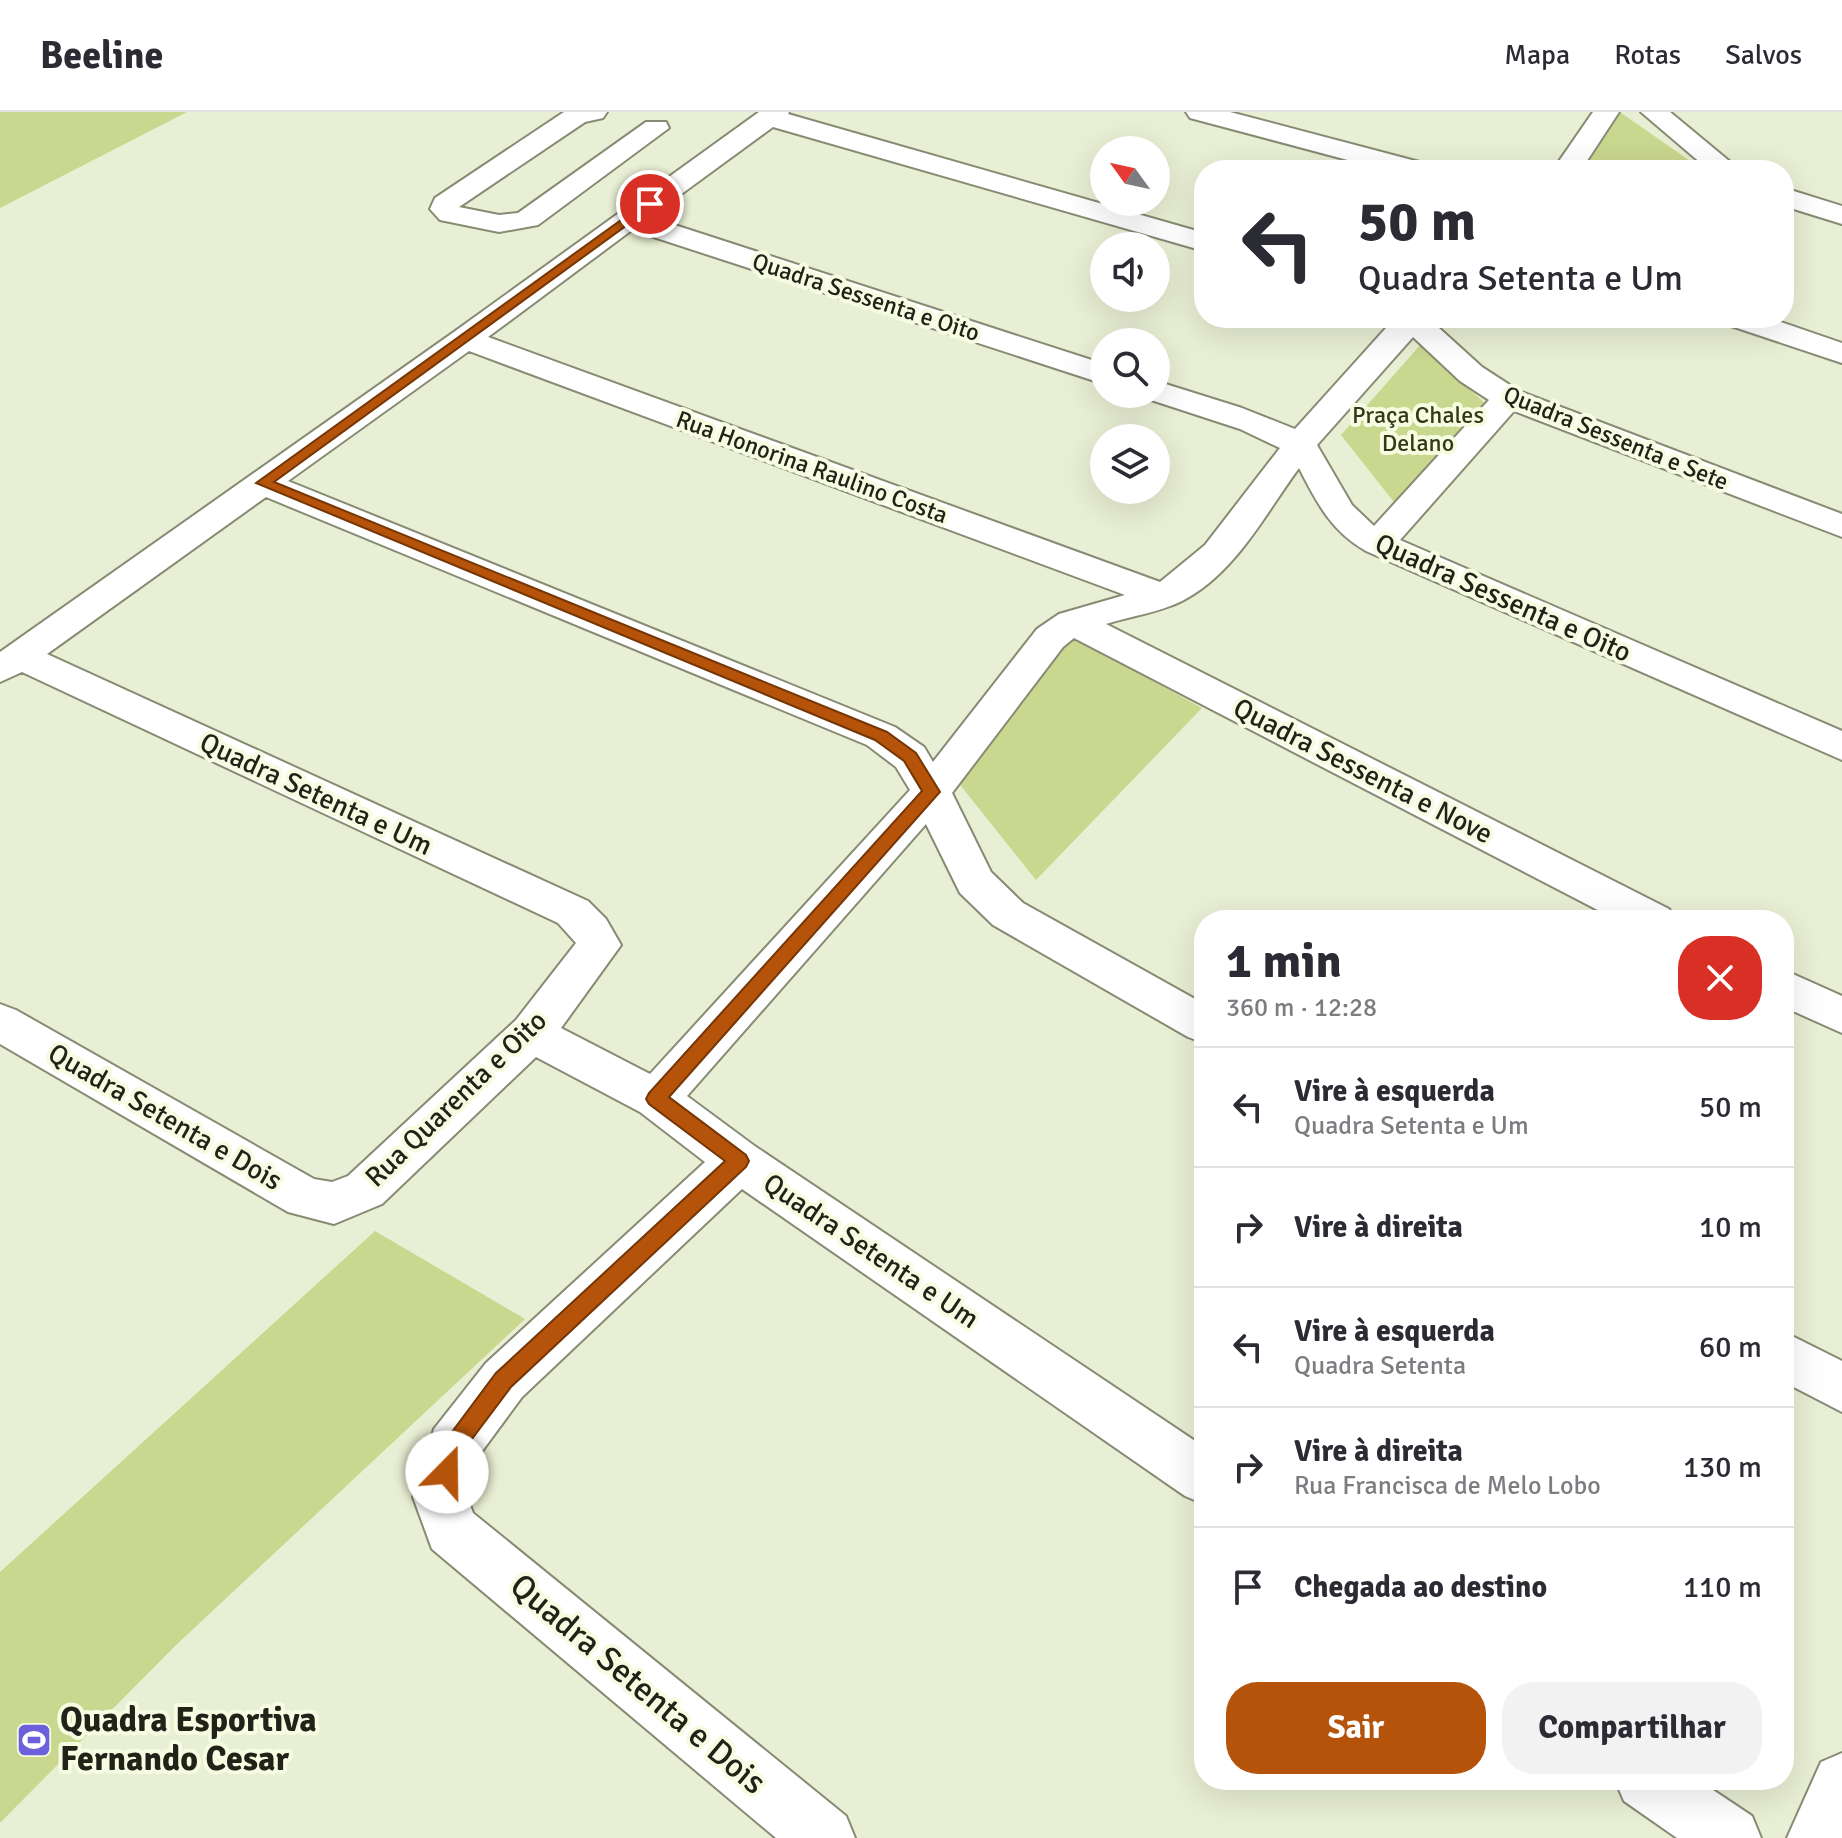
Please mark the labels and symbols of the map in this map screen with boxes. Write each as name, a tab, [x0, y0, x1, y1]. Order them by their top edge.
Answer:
north arrow	[1090, 136, 1170, 216]
pin	[616, 170, 684, 238]
street label: Quadra Sessenta e Oito	[749, 246, 983, 348]
street label: Quadra Sessenta e Sete	[1499, 379, 1733, 497]
park label: Praça Chales Delano	[1352, 400, 1484, 458]
street label: Rua Honorina Raulino Costa	[672, 404, 952, 530]
street label: Quadra Sessenta e Oito	[1370, 526, 1636, 670]
street label: Quadra Sessenta e Nove	[1228, 691, 1498, 851]
street label: Quadra Setenta e Um	[194, 725, 438, 863]
street label: Rua Quarenta e Oito	[358, 1004, 554, 1194]
street label: Quadra Setenta e Dois	[42, 1036, 288, 1198]
street label: Quadra Setenta e Um	[757, 1166, 985, 1336]
position arrow	[405, 1430, 489, 1514]
street label: Quadra Setenta e Dois	[502, 1565, 774, 1803]
place label: Quadra Esportiva Fernando Cesar	[60, 1699, 317, 1780]
sports icon: Quadra Esportiva Fernando Cesar	[15, 1721, 53, 1759]

